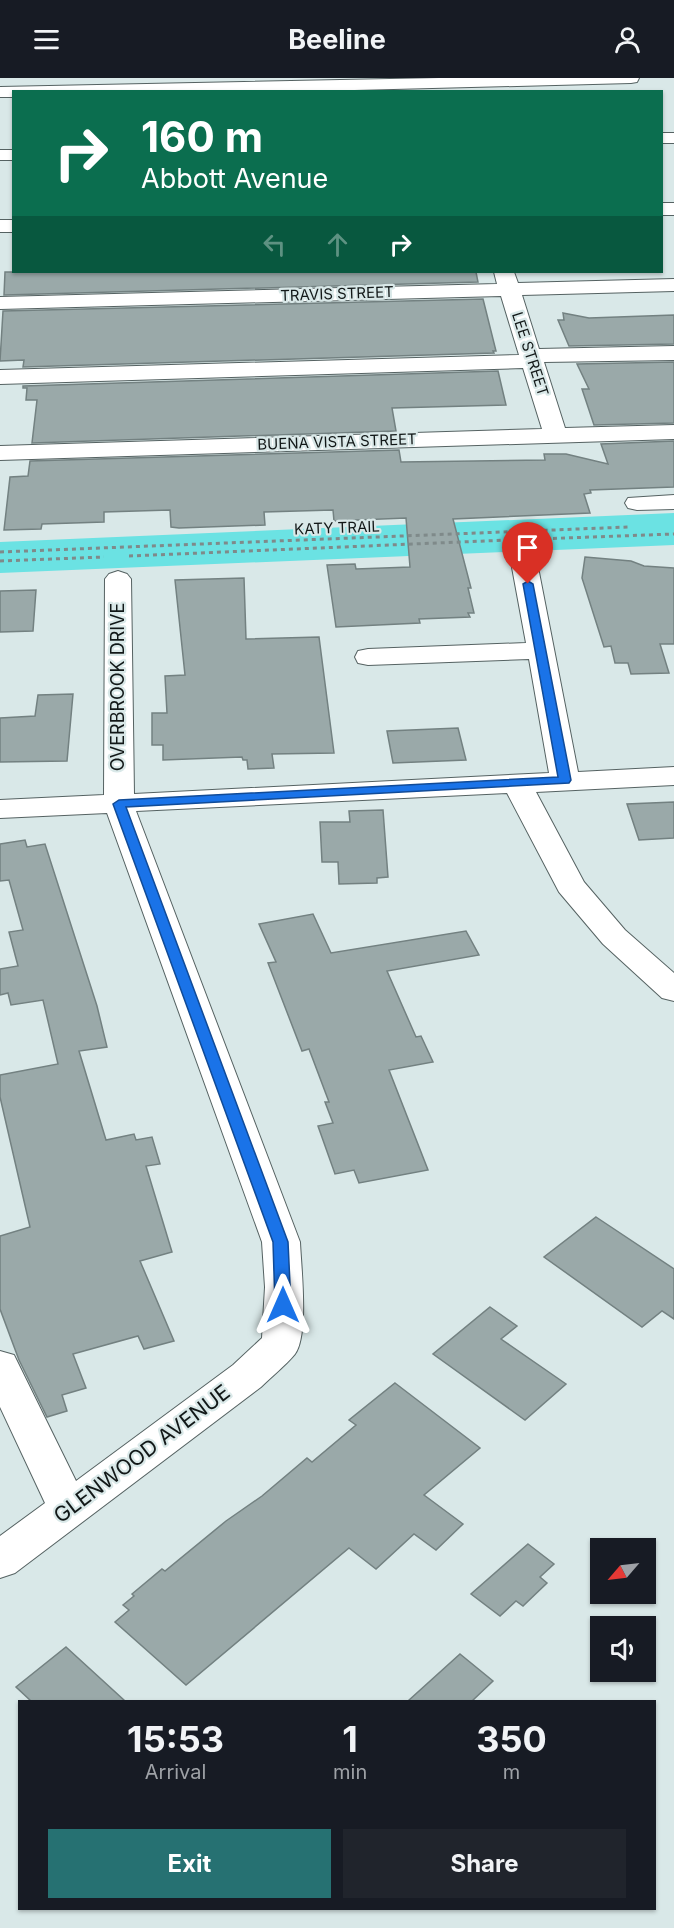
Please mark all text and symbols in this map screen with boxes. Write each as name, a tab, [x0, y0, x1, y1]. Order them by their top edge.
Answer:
icon: menu	[30, 23, 63, 56]
text: Beeline	[288, 23, 386, 56]
icon: person	[611, 23, 644, 56]
text: 160 m	[141, 111, 263, 162]
icon: right	[42, 114, 120, 192]
text: Abbott Avenue	[141, 162, 328, 195]
icon: left	[258, 228, 291, 261]
icon: ahead	[321, 228, 354, 261]
icon: right	[384, 228, 417, 261]
street label: TRAVIS STREET	[280, 282, 394, 305]
street label: LEE STREET	[508, 309, 553, 398]
street label: BUENA VISTA STREET	[257, 429, 417, 454]
street label: KATY TRAIL	[294, 517, 380, 538]
pin	[502, 522, 553, 584]
icon: arrive	[511, 531, 544, 564]
street label: OVERBROOK DRIVE	[107, 603, 128, 771]
position arrow	[251, 1273, 315, 1337]
street label: GLENWOOD AVENUE	[49, 1379, 235, 1528]
north arrow	[590, 1538, 656, 1604]
map controls	[590, 1538, 656, 1682]
button: sound	[590, 1616, 656, 1682]
text: 15:53	[127, 1717, 224, 1761]
text: 1	[342, 1717, 358, 1761]
text: 350	[476, 1717, 547, 1761]
text: Arrival	[145, 1760, 206, 1784]
text: min	[333, 1760, 367, 1784]
text: m	[503, 1760, 520, 1784]
button: Exit	[48, 1829, 331, 1898]
button: Share	[343, 1829, 626, 1898]

